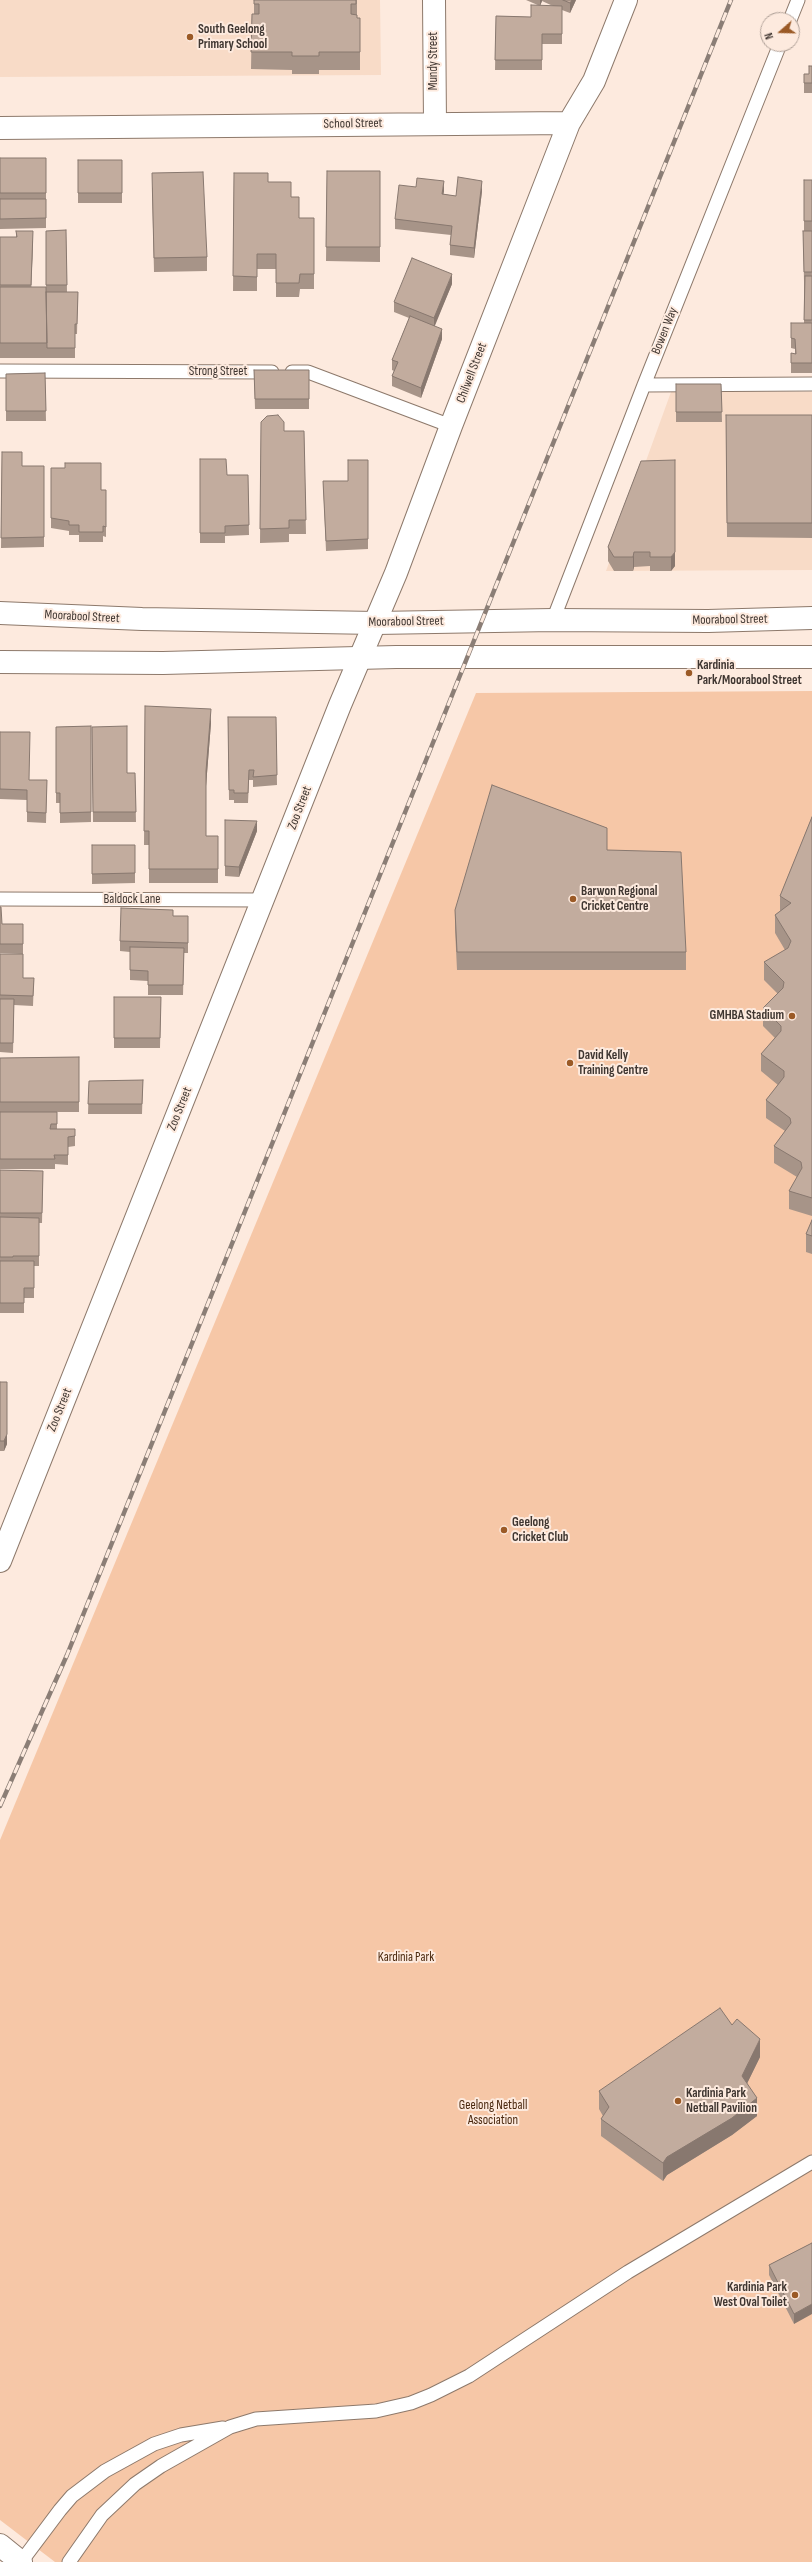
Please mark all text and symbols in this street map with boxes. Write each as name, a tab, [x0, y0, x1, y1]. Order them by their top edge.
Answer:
north arrow	[760, 12, 800, 52]
place label: South Geelong Primary School	[198, 22, 267, 53]
text: N	[762, 31, 776, 41]
marker: South Geelong Primary School	[185, 32, 195, 42]
street label: Mundy Street	[426, 32, 442, 90]
street label: School Street	[323, 116, 383, 132]
street label: Bowen Way	[649, 305, 681, 357]
street label: Chilwell Street	[453, 341, 491, 405]
street label: Strong Street	[189, 364, 247, 380]
street label: Moorabool Street	[44, 607, 120, 627]
street label: Moorabool Street	[692, 612, 768, 628]
street label: Moorabool Street	[368, 614, 444, 630]
place label: Kardinia Park/Moorabool Street	[697, 658, 802, 689]
marker: Kardinia Park/Moorabool Street	[684, 668, 694, 678]
street label: Zoo Street	[285, 784, 315, 832]
place label: Barwon Regional Cricket Centre	[581, 884, 657, 915]
street label: Baldock Lane	[104, 892, 160, 908]
marker: Barwon Regional Cricket Centre	[568, 894, 578, 904]
place label: GMHBA Stadium	[710, 1008, 784, 1024]
marker: GMHBA Stadium	[787, 1011, 797, 1021]
place label: David Kelly Training Centre	[578, 1048, 648, 1079]
marker: David Kelly Training Centre	[565, 1058, 575, 1068]
street label: Zoo Street	[164, 1085, 196, 1133]
street label: Zoo Street	[44, 1386, 76, 1434]
place label: Geelong Cricket Club	[512, 1515, 568, 1546]
marker: Geelong Cricket Club	[499, 1525, 509, 1535]
park label: Kardinia Park	[378, 1950, 434, 1966]
place label: Kardinia Park Netball Pavilion	[686, 2086, 757, 2117]
marker: Kardinia Park Netball Pavilion	[673, 2096, 683, 2106]
park label: Geelong Netball Association	[459, 2098, 527, 2129]
place label: Kardinia Park West Oval Toilet	[714, 2280, 787, 2311]
marker: Kardinia Park West Oval Toilet	[790, 2290, 800, 2300]

